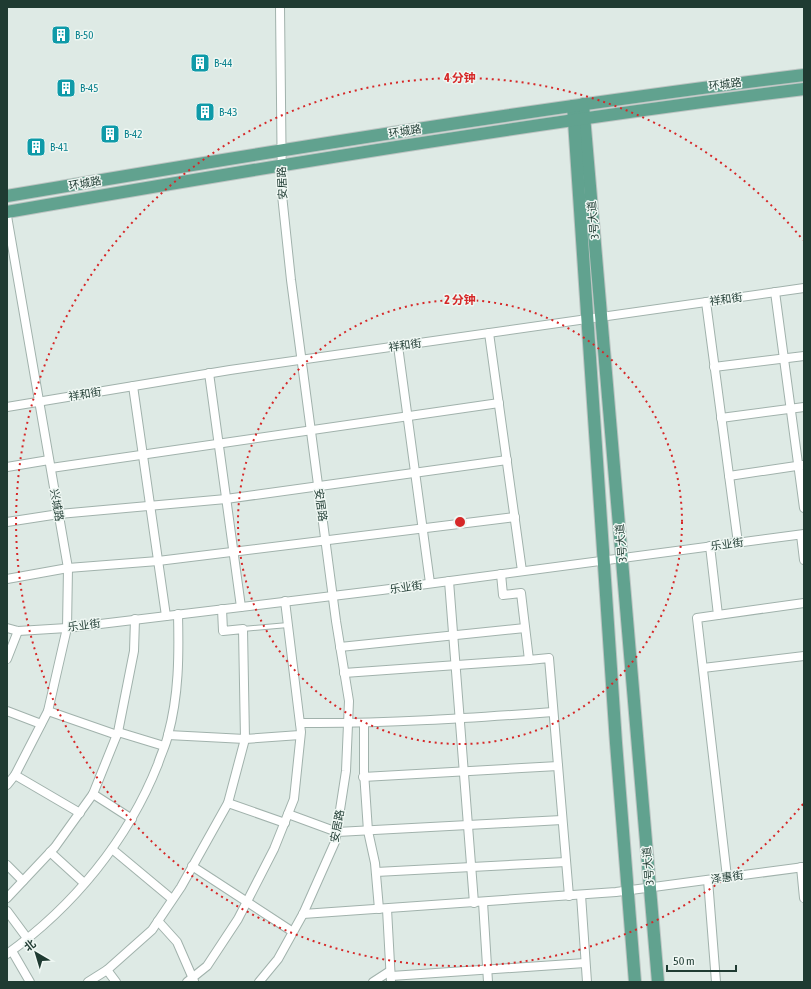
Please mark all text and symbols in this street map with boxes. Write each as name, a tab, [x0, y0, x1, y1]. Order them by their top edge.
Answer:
building icon: B-50	[50, 24, 72, 46]
place label: B-50	[75, 29, 93, 41]
building icon: B-44	[189, 52, 211, 74]
place label: B-44	[214, 57, 232, 69]
text: 4 分钟	[443, 71, 476, 85]
street label: 环城路	[708, 76, 742, 92]
building icon: B-45	[55, 77, 77, 99]
place label: B-45	[80, 82, 98, 94]
building icon: B-43	[194, 101, 216, 123]
place label: B-43	[219, 106, 237, 118]
street label: 环城路	[388, 122, 422, 140]
building icon: B-42	[99, 123, 121, 145]
place label: B-42	[124, 128, 142, 140]
building icon: B-41	[25, 136, 47, 158]
place label: B-41	[50, 141, 68, 153]
street label: 安居路	[275, 166, 289, 200]
street label: 环城路	[68, 174, 102, 192]
street label: 3号大道	[585, 200, 601, 240]
street label: 祥和街	[709, 291, 743, 307]
text: 2 分钟	[444, 293, 476, 307]
street label: 祥和街	[388, 337, 422, 353]
street label: 祥和街	[68, 385, 102, 403]
street label: 兴城路	[48, 488, 66, 522]
street label: 安居路	[313, 488, 329, 522]
centre of rings	[453, 515, 467, 529]
street label: 3号大道	[613, 523, 629, 563]
street label: 乐业街	[710, 536, 744, 552]
street label: 乐业街	[389, 579, 423, 595]
street label: 乐业街	[67, 617, 101, 633]
street label: 安居路	[328, 809, 346, 843]
street label: 3号大道	[640, 846, 656, 886]
street label: 泽惠街	[710, 869, 744, 885]
north arrow	[16, 933, 56, 973]
text: 北	[22, 937, 38, 953]
scale bar	[667, 947, 736, 973]
text: 50 m	[673, 954, 695, 968]

